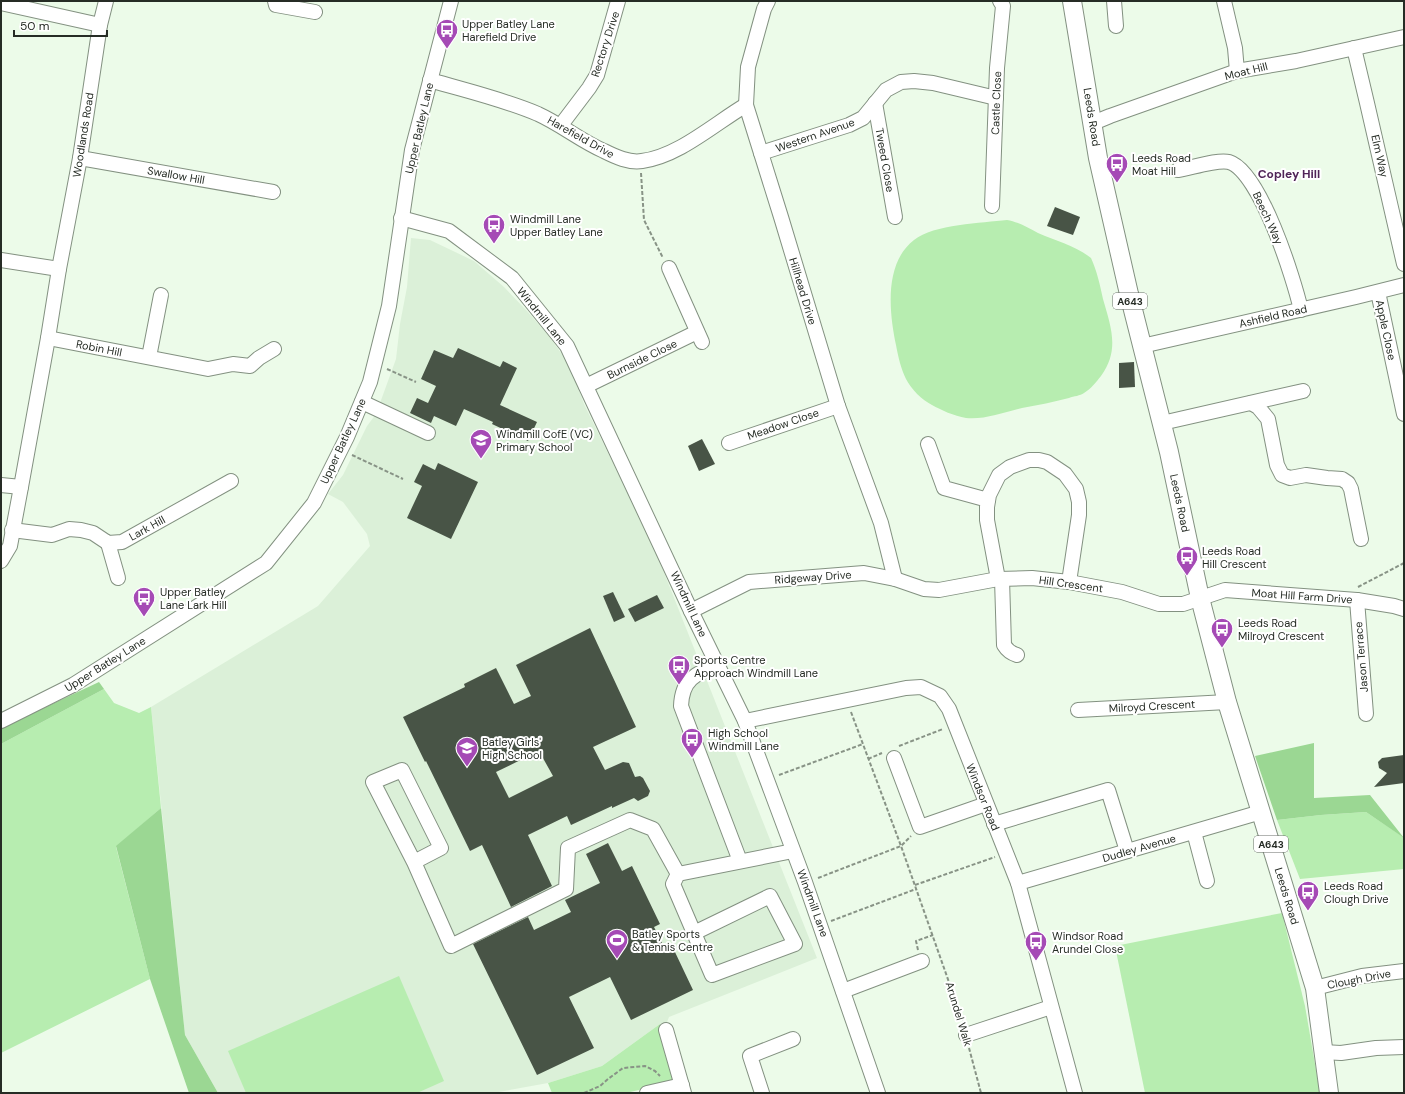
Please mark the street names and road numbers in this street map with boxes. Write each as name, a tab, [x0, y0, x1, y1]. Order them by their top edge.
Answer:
street label: Rectory Drive	[588, 9, 622, 79]
street label: Moat Hill	[1223, 59, 1269, 83]
street label: Castle Close	[988, 71, 1004, 135]
street label: Upper Batley Lane	[402, 81, 436, 175]
street label: Leeds Road	[1080, 87, 1104, 147]
street label: Woodlands Road	[69, 91, 97, 178]
street label: Harefield Drive	[545, 113, 617, 161]
street label: Western Avenue	[774, 115, 856, 155]
street label: Tweed Close	[872, 127, 898, 193]
street label: Elm Way	[1368, 133, 1392, 179]
street label: Swallow Hill	[146, 163, 206, 187]
street label: Beech Way	[1250, 189, 1286, 247]
street label: Hillhead Drive	[786, 256, 820, 326]
street label: Windmill Lane	[514, 284, 570, 348]
road number: A643	[1113, 293, 1147, 309]
street label: Apple Close	[1373, 299, 1399, 361]
street label: Ashfield Road	[1238, 301, 1309, 331]
street label: Burnside Close	[605, 336, 679, 382]
street label: Robin Hill	[75, 337, 123, 359]
street label: Upper Batley Lane	[317, 396, 369, 486]
street label: Meadow Close	[745, 405, 821, 443]
street label: Leeds Road	[1167, 473, 1193, 533]
street label: Lark Hill	[126, 512, 168, 544]
street label: Ridgeway Drive	[774, 567, 852, 587]
street label: Windmill Lane	[668, 569, 710, 639]
street label: Hill Crescent	[1038, 573, 1104, 595]
street label: Moat Hill Farm Drive	[1251, 585, 1353, 607]
street label: Jason Terrace	[1351, 621, 1371, 693]
street label: Upper Batley Lane	[62, 633, 148, 695]
street label: Milroyd Crescent	[1108, 697, 1196, 715]
street label: Windsor Road	[963, 761, 1003, 833]
street label: Dudley Avenue	[1101, 831, 1177, 865]
road number: A643	[1254, 836, 1288, 852]
street label: Leeds Road	[1272, 866, 1302, 926]
street label: Windmill Lane	[794, 867, 832, 939]
street label: Clough Drive	[1326, 966, 1392, 992]
street label: Arundel Walk	[943, 980, 976, 1048]

